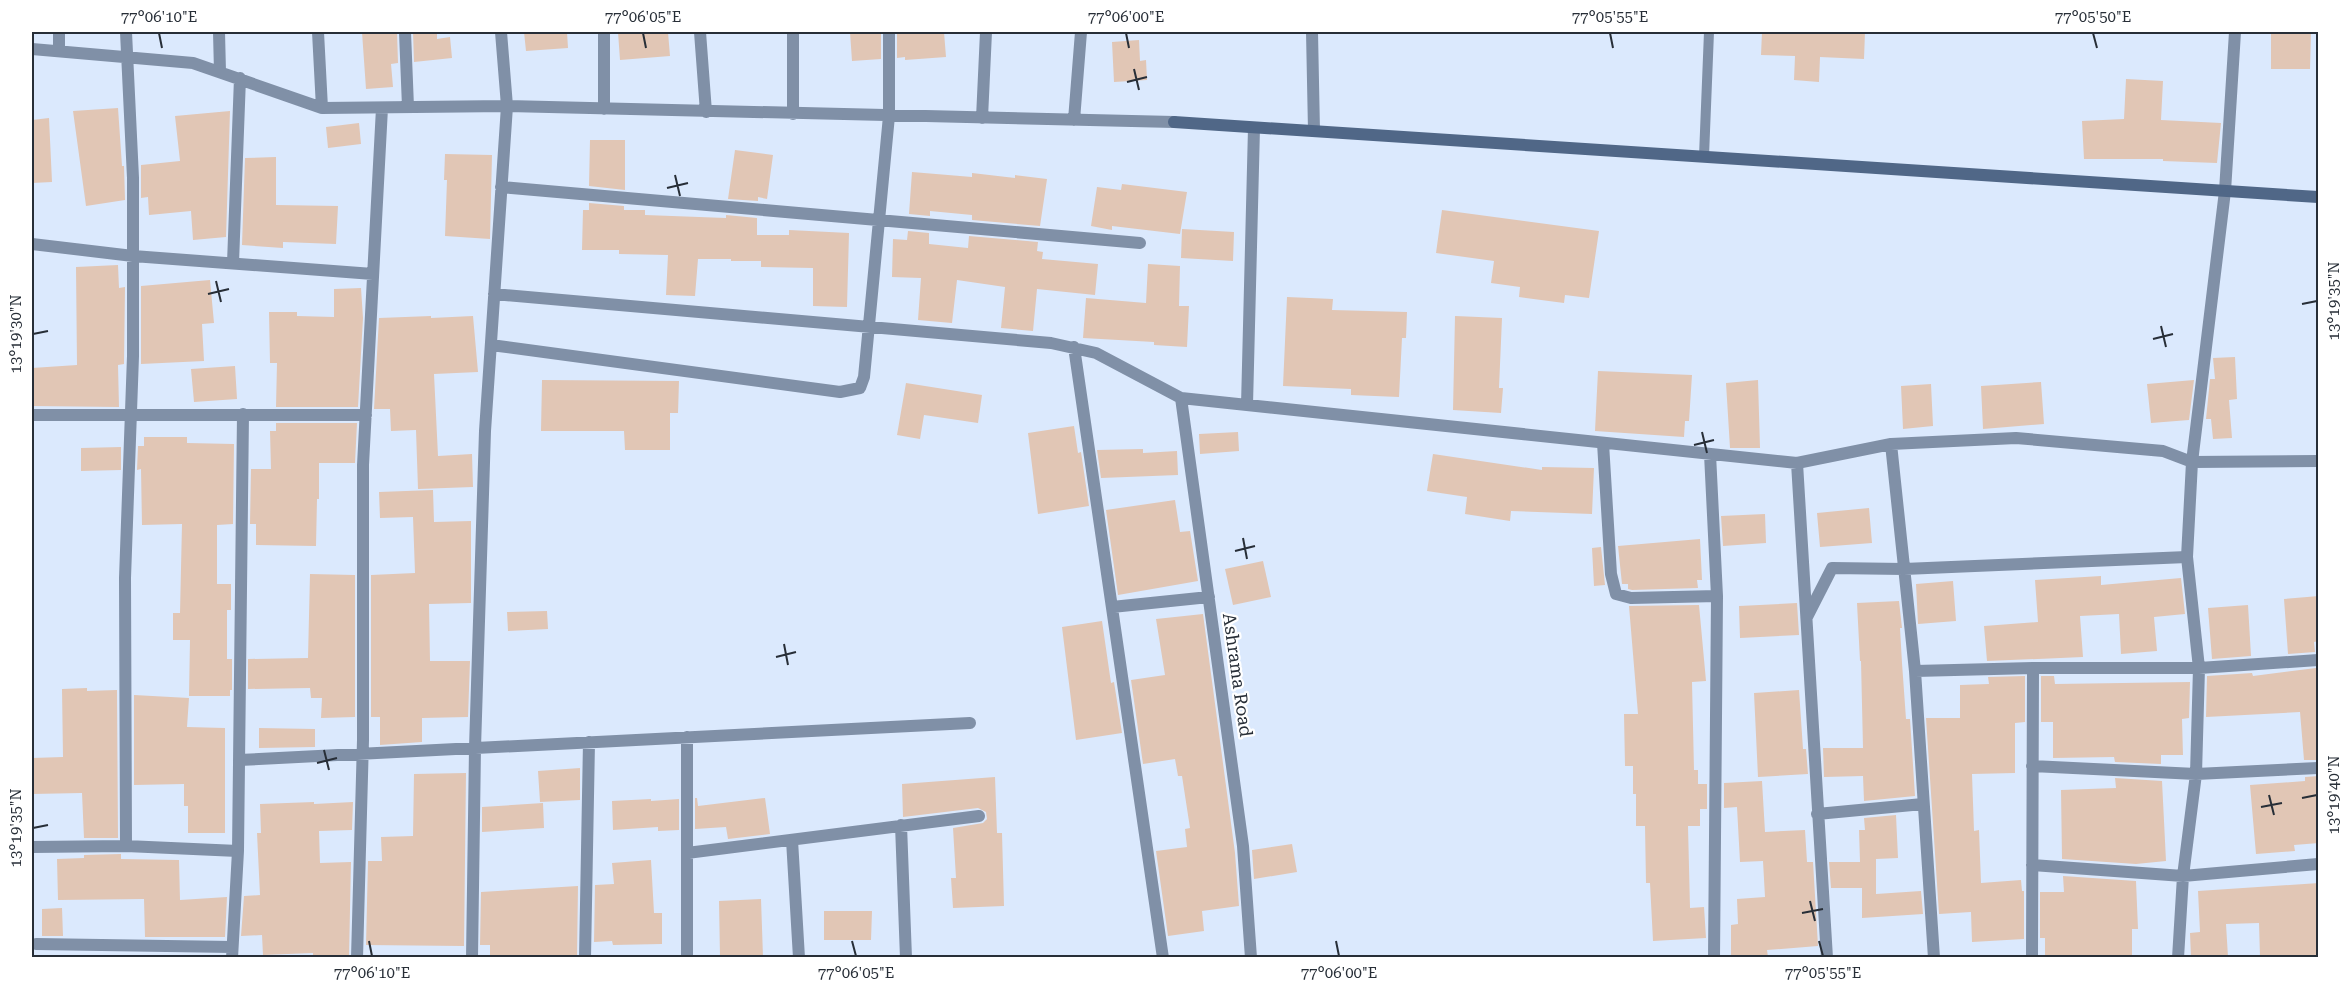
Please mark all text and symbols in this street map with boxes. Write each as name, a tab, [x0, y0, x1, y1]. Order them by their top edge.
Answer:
text: 77°06'10"E	[121, 8, 197, 26]
text: 77°06'05"E	[605, 8, 681, 26]
text: 77°06'00"E	[1088, 8, 1164, 26]
text: 77°05'55"E	[1572, 8, 1648, 26]
text: 77°05'50"E	[2055, 8, 2131, 26]
text: 13°19'35"N	[2325, 261, 2343, 341]
text: 13°19'30"N	[7, 294, 25, 374]
street label: Ashrama Road	[1219, 612, 1257, 739]
text: 13°19'40"N	[2325, 755, 2343, 835]
text: 13°19'35"N	[7, 788, 25, 868]
text: 77°06'10"E	[334, 964, 410, 982]
text: 77°06'05"E	[818, 964, 894, 982]
text: 77°06'00"E	[1301, 964, 1377, 982]
text: 77°05'55"E	[1785, 964, 1861, 982]

